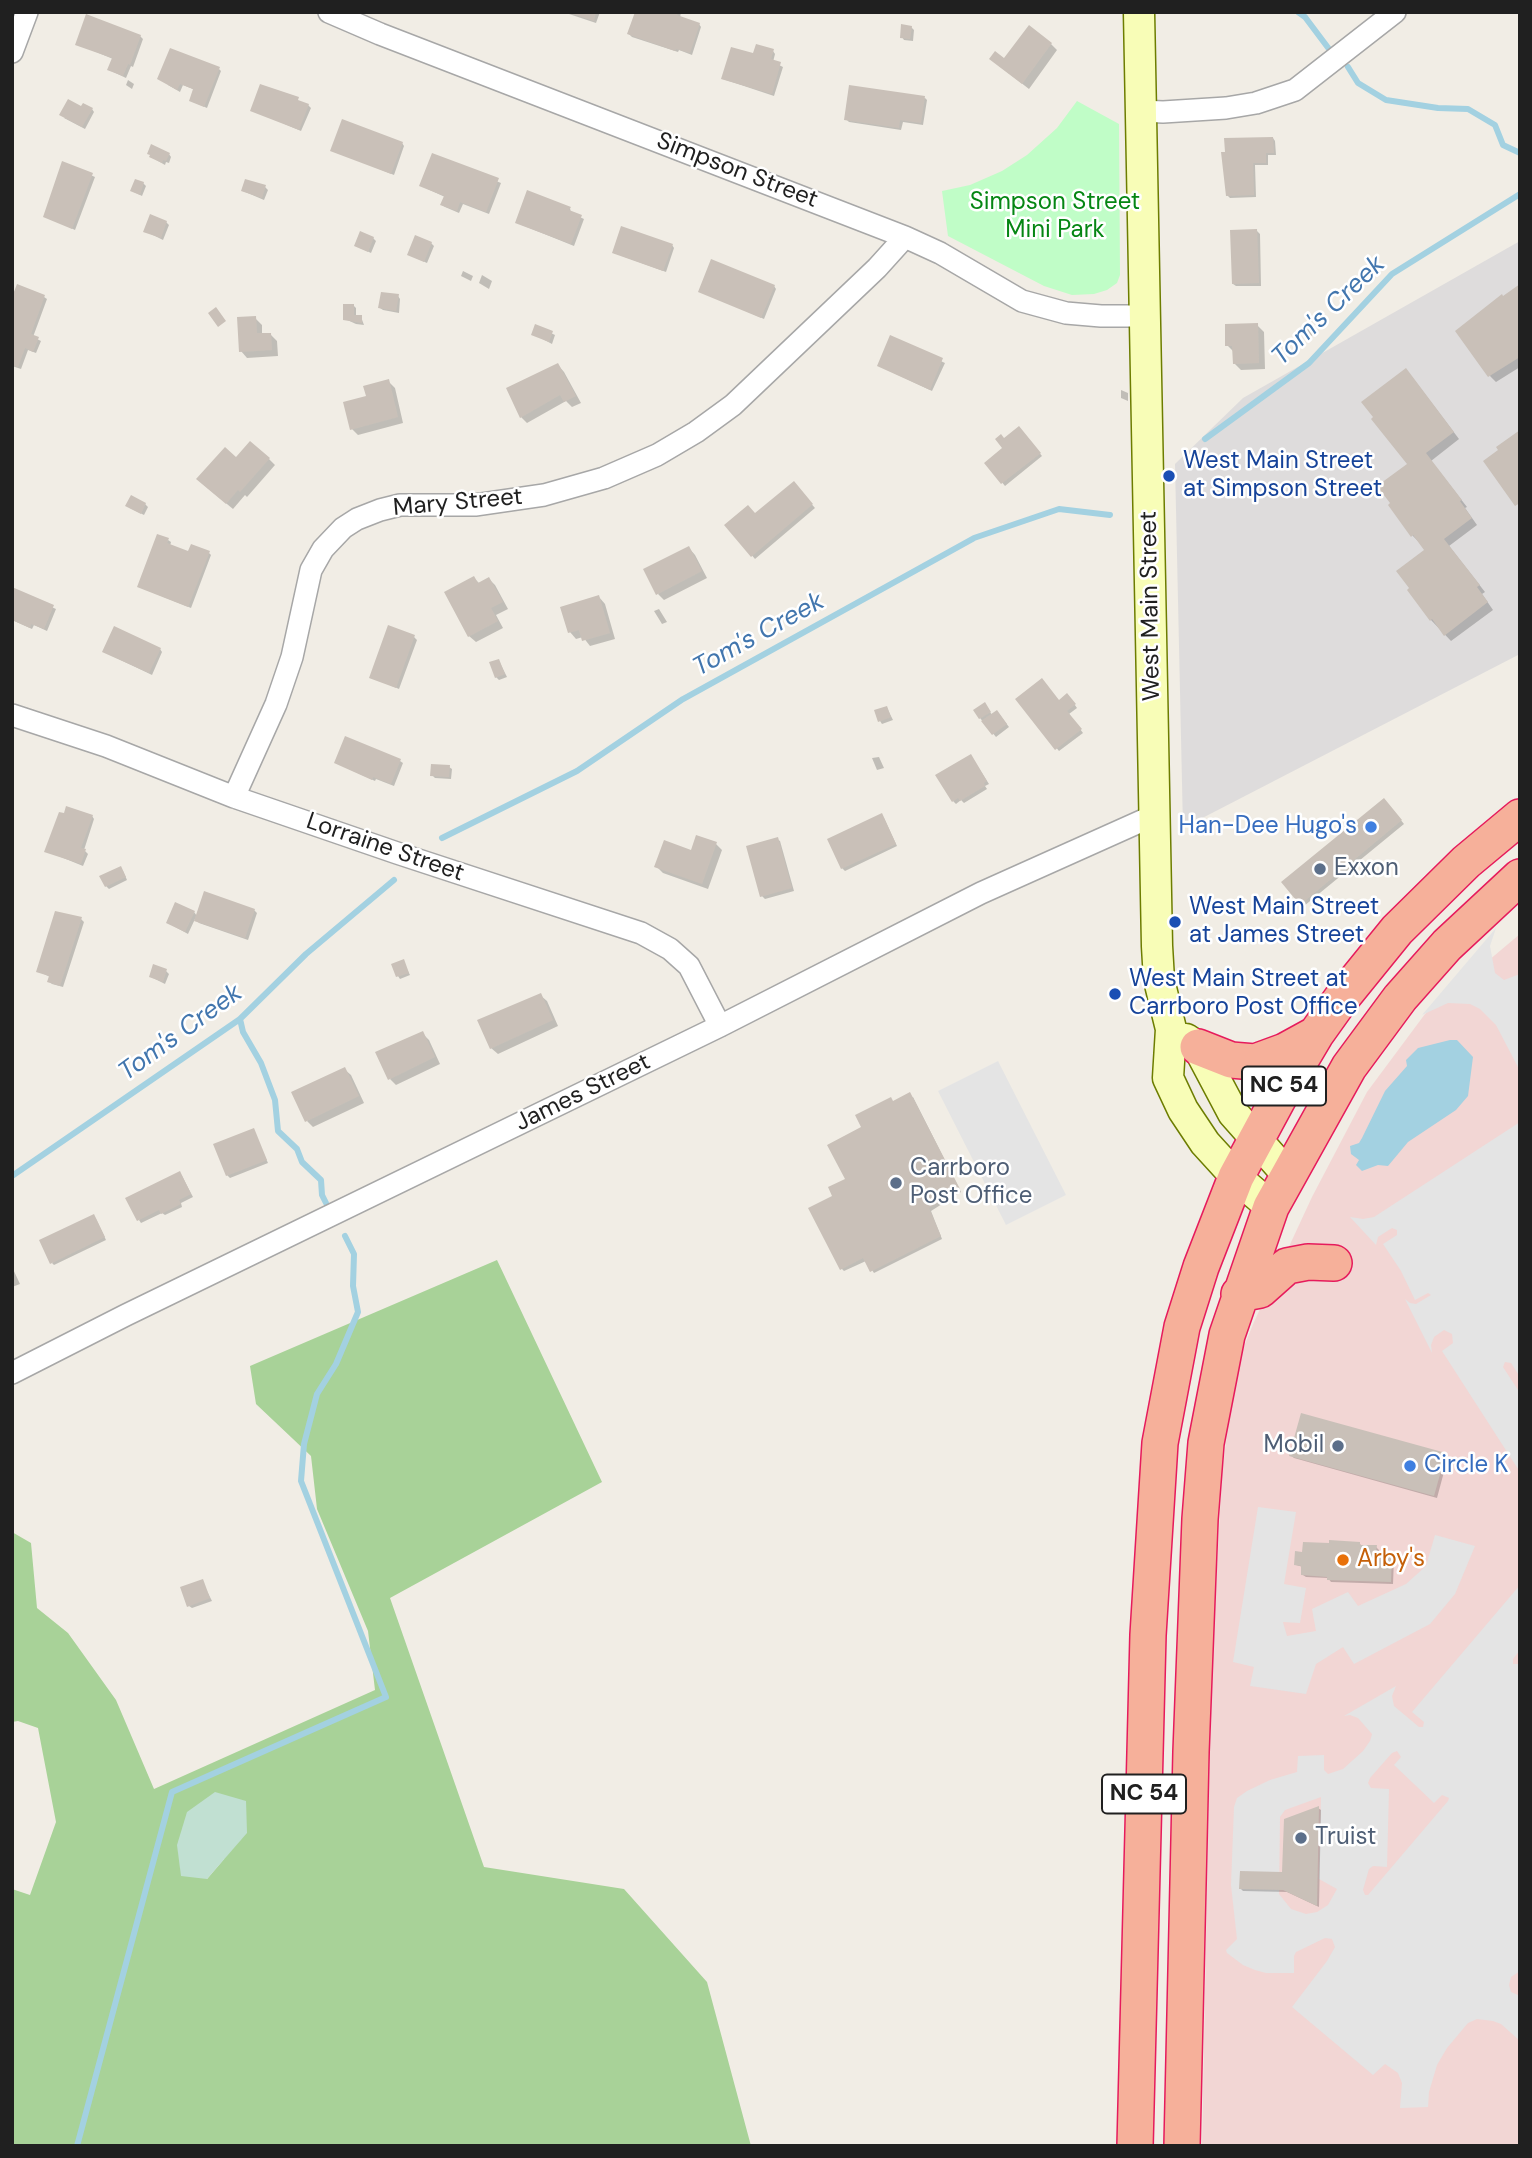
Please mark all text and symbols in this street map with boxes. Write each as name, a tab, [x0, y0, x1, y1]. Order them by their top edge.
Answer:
street label: Simpson Street	[652, 127, 822, 215]
park label: Simpson Street Mini Park	[970, 189, 1140, 245]
water label: Tom's Creek	[1266, 249, 1392, 373]
place label: West Main Street at Simpson Street	[1183, 448, 1382, 504]
marker: West Main Street at Simpson Street	[1161, 468, 1177, 484]
street label: Mary Street	[392, 483, 524, 523]
street label: West Main Street	[1135, 511, 1167, 701]
water label: Tom's Creek	[688, 586, 830, 684]
street label: Lorraine Street	[302, 808, 468, 888]
place label: Han-Dee Hugo's	[1179, 813, 1357, 841]
marker: Han-Dee Hugo's	[1363, 819, 1379, 835]
place label: Exxon	[1334, 855, 1399, 883]
marker: Exxon	[1312, 861, 1328, 877]
place label: West Main Street at James Street	[1189, 894, 1379, 950]
marker: West Main Street at James Street	[1167, 914, 1183, 930]
place label: West Main Street at Carrboro Post Office	[1129, 966, 1358, 1022]
water label: Tom's Creek	[113, 978, 249, 1088]
marker: West Main Street at Carrboro Post Office	[1107, 986, 1123, 1002]
street label: James Street	[511, 1048, 655, 1138]
road number: NC 54	[1242, 1066, 1326, 1106]
place label: Carrboro Post Office	[910, 1155, 1032, 1211]
marker: Carrboro Post Office	[888, 1175, 904, 1191]
place label: Mobil	[1263, 1432, 1324, 1460]
marker: Mobil	[1330, 1438, 1346, 1454]
place label: Circle K	[1424, 1452, 1509, 1480]
marker: Circle K	[1402, 1458, 1418, 1474]
place label: Arby's	[1357, 1546, 1425, 1574]
marker: Arby's	[1335, 1552, 1351, 1568]
road number: NC 54	[1102, 1774, 1186, 1814]
place label: Truist	[1315, 1824, 1376, 1852]
marker: Truist	[1293, 1830, 1309, 1846]

